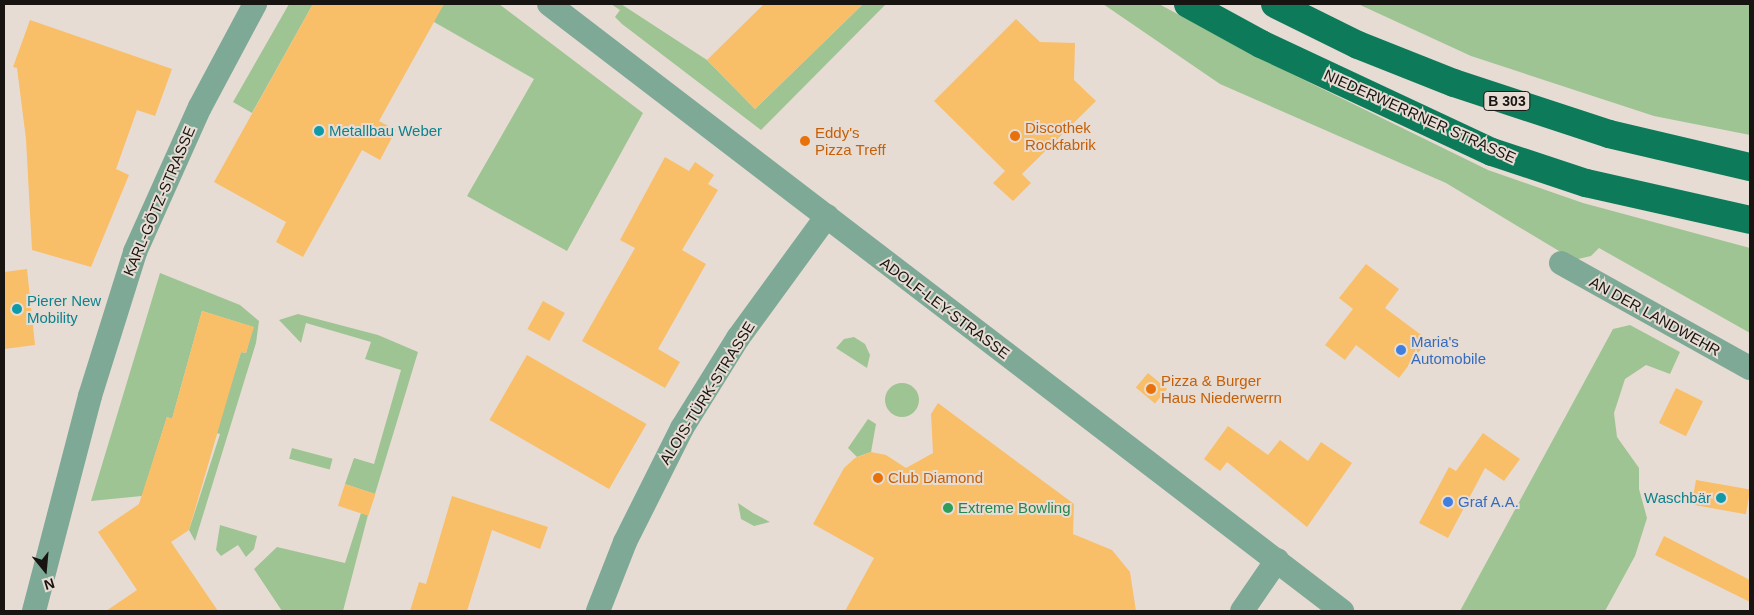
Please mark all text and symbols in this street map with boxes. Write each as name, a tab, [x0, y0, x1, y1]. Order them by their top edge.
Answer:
street label: NIEDERWERRNER STRASSE	[1321, 65, 1519, 167]
road number: B 303	[1483, 90, 1531, 112]
place label: Discothek Rockfabrik	[1025, 118, 1096, 153]
place label: Metallbau Weber	[329, 122, 442, 140]
street label: KARL-GÖTZ-STRASSE	[119, 123, 199, 279]
place label: Eddy's Pizza Treff	[815, 123, 886, 158]
marker: Metallbau Weber	[313, 125, 325, 137]
marker: Discothek Rockfabrik	[1009, 130, 1021, 142]
marker: Eddy's Pizza Treff	[799, 135, 811, 147]
street label: ADOLF-LEY-STRASSE	[877, 254, 1013, 362]
street label: AN DER LANDWEHR	[1586, 273, 1724, 359]
place label: Pierer New Mobility	[27, 291, 101, 326]
marker: Pierer New Mobility	[11, 303, 23, 315]
street label: ALOIS-TÜRK-STRASSE	[656, 318, 758, 468]
place label: Maria's Automobile	[1411, 332, 1486, 367]
marker: Maria's Automobile	[1395, 344, 1407, 356]
place label: Pizza & Burger Haus Niederwerrn	[1161, 371, 1282, 406]
marker: Pizza & Burger Haus Niederwerrn	[1145, 383, 1157, 395]
place label: Club Diamond	[888, 469, 983, 487]
marker: Club Diamond	[872, 472, 884, 484]
place label: Waschbär	[1644, 489, 1711, 507]
marker: Waschbär	[1715, 492, 1727, 504]
place label: Graf A.A.	[1458, 493, 1520, 511]
marker: Graf A.A.	[1442, 496, 1454, 508]
place label: Extreme Bowling	[958, 499, 1071, 517]
marker: Extreme Bowling	[942, 502, 954, 514]
north arrow	[20, 545, 70, 595]
text: N	[42, 575, 57, 593]

